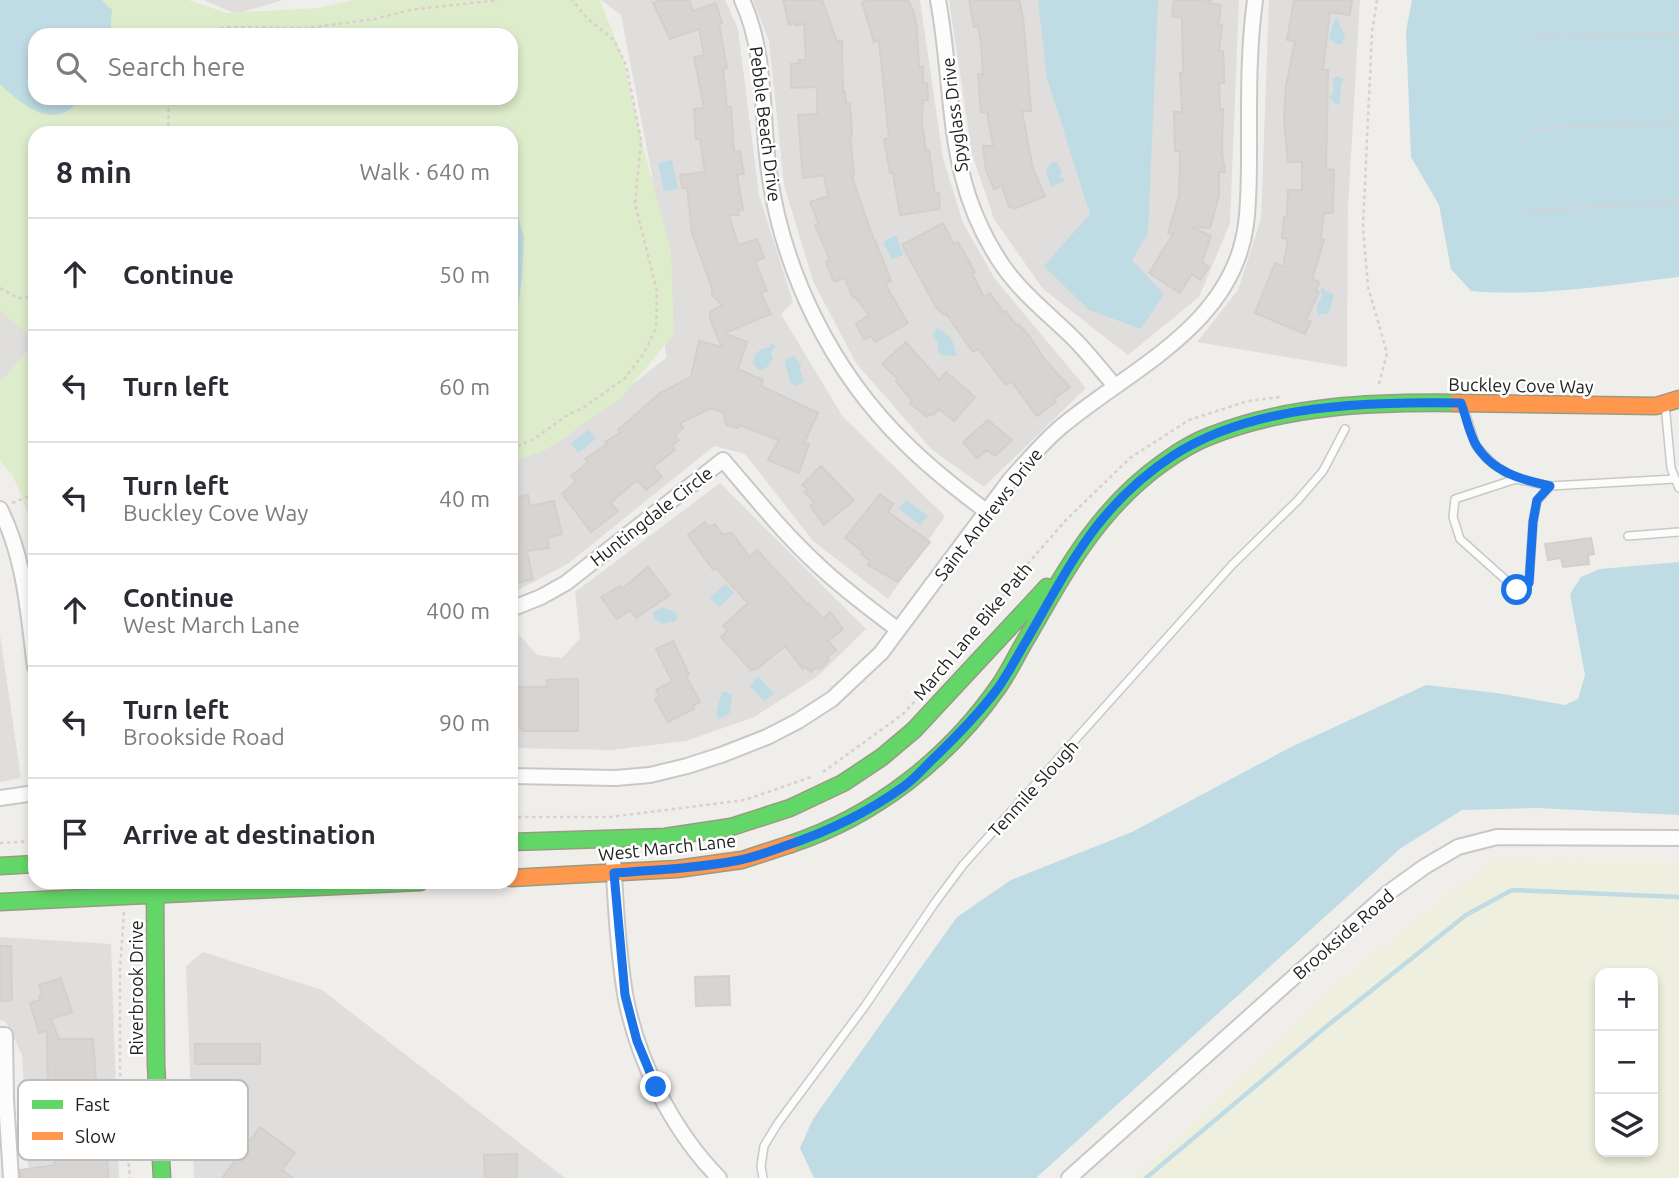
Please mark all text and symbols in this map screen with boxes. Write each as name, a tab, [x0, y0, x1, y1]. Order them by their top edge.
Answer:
search box	[28, 28, 518, 105]
street label: Pebble Beach Drive	[747, 45, 785, 203]
icon: search	[52, 48, 90, 86]
text: Search here	[108, 52, 245, 81]
street label: Spyglass Drive	[937, 57, 971, 173]
text: 8 min	[56, 155, 132, 189]
text: Walk · 640 m	[359, 159, 490, 184]
icon: ahead	[56, 255, 94, 293]
text: Continue	[123, 260, 234, 289]
text: 50 m	[439, 262, 490, 287]
icon: left	[56, 367, 94, 405]
text: Turn left	[123, 372, 229, 401]
text: 60 m	[439, 374, 490, 399]
street label: Buckley Cove Way	[1448, 374, 1594, 396]
street label: Saint Andrews Drive	[930, 444, 1046, 584]
street label: Huntingdale Circle	[586, 462, 716, 570]
text: Turn left	[123, 471, 229, 500]
icon: left	[56, 479, 94, 517]
text: 40 m	[439, 486, 490, 511]
text: Buckley Cove Way	[123, 500, 308, 525]
street label: March Lane Bike Path	[909, 558, 1035, 704]
route start	[1501, 574, 1532, 605]
text: Continue	[123, 583, 234, 612]
icon: ahead	[56, 591, 94, 629]
text: 400 m	[426, 598, 490, 623]
text: West March Lane	[123, 612, 300, 637]
text: Turn left	[123, 695, 229, 724]
icon: left	[56, 703, 94, 741]
text: 90 m	[439, 710, 490, 735]
text: Brookside Road	[123, 724, 285, 749]
street label: Tenmile Slough	[984, 735, 1082, 841]
icon: arrive	[56, 815, 94, 853]
text: Arrive at destination	[123, 820, 376, 849]
street label: West March Lane	[597, 830, 737, 864]
street label: Brookside Road	[1289, 885, 1397, 983]
street label: Riverbrook Drive	[126, 920, 146, 1056]
map controls	[1595, 968, 1658, 1157]
button: +	[1595, 968, 1658, 1031]
button: −	[1595, 1031, 1658, 1094]
route end	[640, 1071, 671, 1102]
legend	[18, 1080, 248, 1160]
text: Fast	[75, 1093, 110, 1115]
button: layers	[1595, 1094, 1658, 1157]
text: Slow	[75, 1125, 116, 1147]

